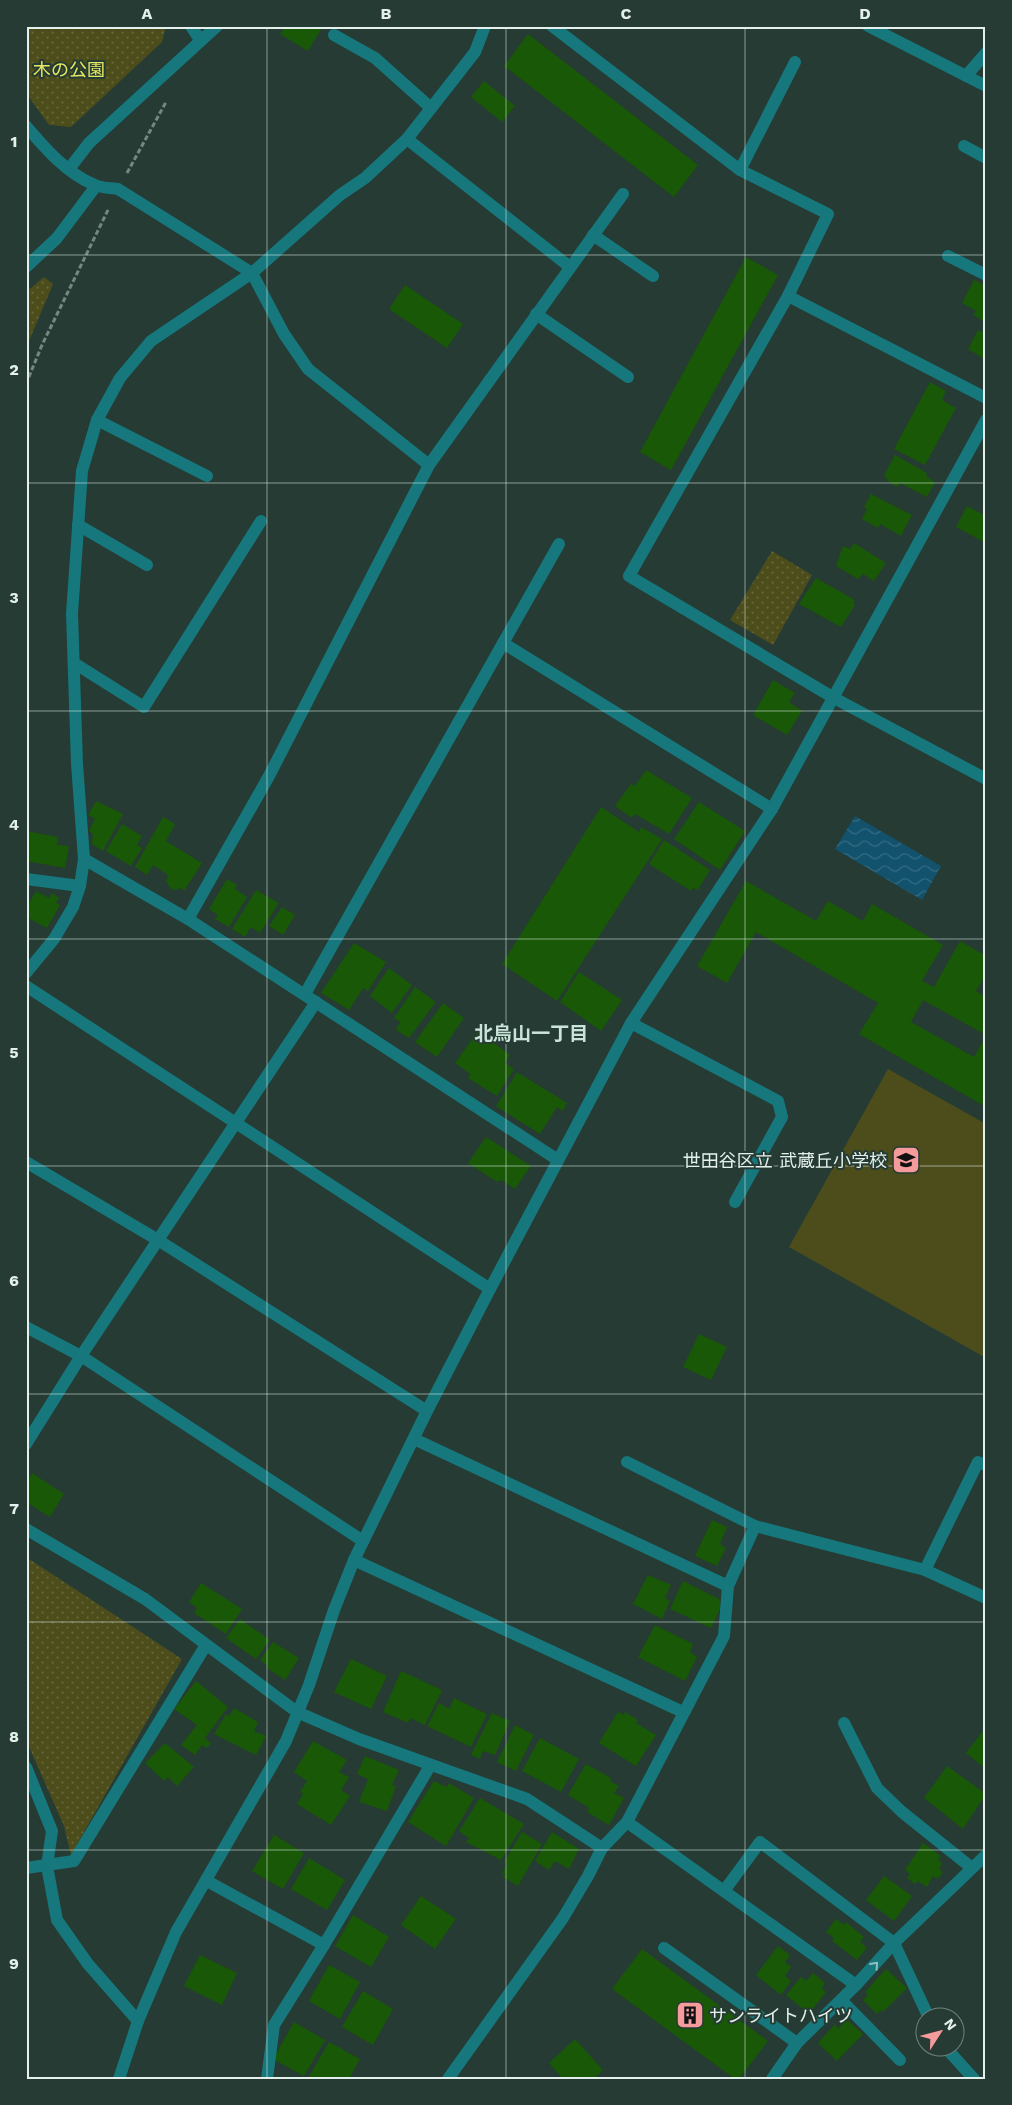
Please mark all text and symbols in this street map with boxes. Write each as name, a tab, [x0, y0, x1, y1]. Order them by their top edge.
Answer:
text: A	[142, 4, 153, 23]
text: B	[381, 4, 392, 23]
text: C	[621, 4, 632, 23]
text: D	[859, 4, 871, 23]
park label: 木の公園	[33, 59, 105, 80]
text: 1	[11, 132, 17, 151]
text: 2	[9, 360, 19, 379]
text: 3	[9, 588, 19, 607]
text: 4	[9, 815, 19, 834]
district label: 北烏山一丁目	[474, 1022, 588, 1045]
text: 5	[9, 1043, 19, 1062]
school or university icon: 世田谷区立 武蔵丘小学校	[891, 1145, 921, 1175]
place label: 世田谷区立 武蔵丘小学校	[683, 1150, 887, 1171]
text: 6	[9, 1271, 19, 1290]
text: 7	[9, 1499, 19, 1518]
text: 8	[9, 1727, 19, 1746]
text: 9	[9, 1954, 19, 1973]
one-way arrow	[869, 1961, 878, 1970]
building icon: サンライトハイツ	[675, 2000, 705, 2030]
place label: サンライトハイツ	[709, 2005, 853, 2026]
north arrow	[914, 2008, 964, 2058]
text: N	[941, 2015, 960, 2033]

